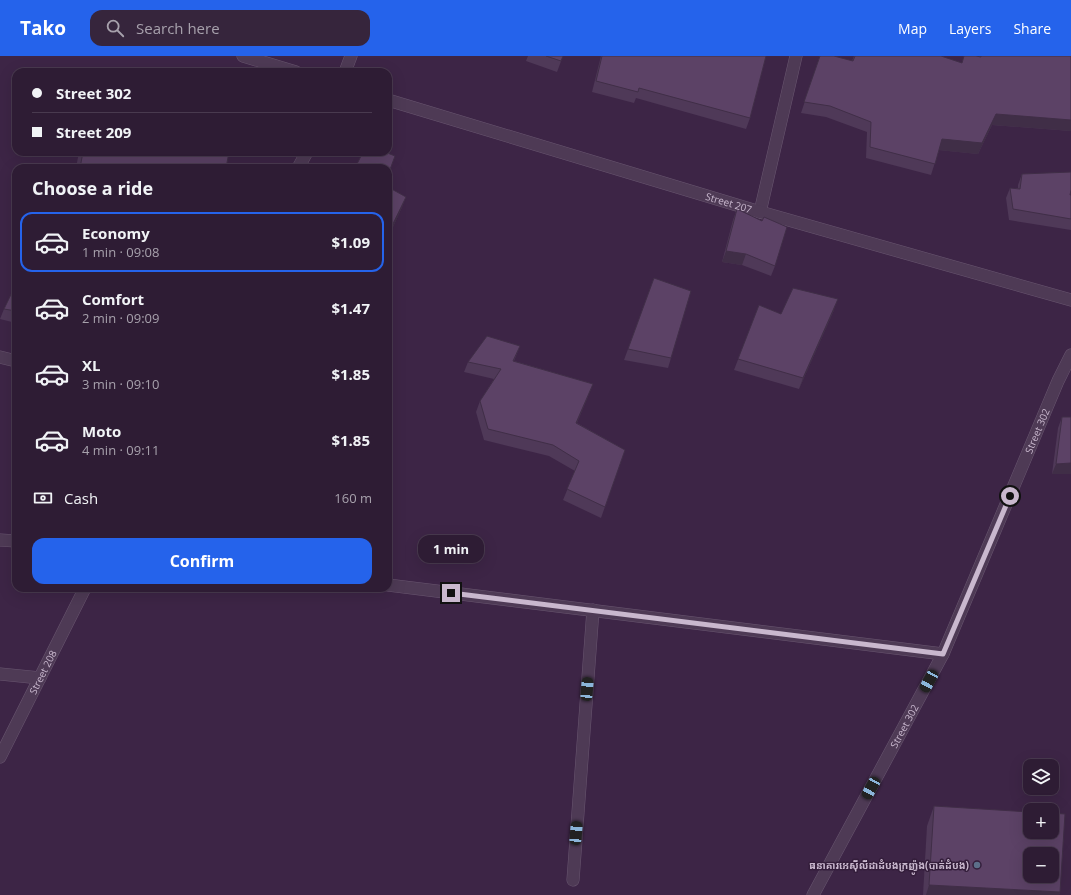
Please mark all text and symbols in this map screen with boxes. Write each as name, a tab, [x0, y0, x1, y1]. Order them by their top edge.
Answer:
search box	[90, 10, 370, 46]
text: Tako	[20, 15, 66, 41]
icon: search	[104, 17, 126, 39]
text: Search here	[136, 18, 220, 38]
text: Map	[898, 19, 927, 38]
text: Layers	[949, 19, 991, 38]
text: Share	[1013, 19, 1051, 38]
text: Street 302	[56, 83, 131, 103]
text: Street 209	[56, 122, 131, 142]
text: Choose a ride	[32, 176, 153, 200]
street label: Street 207	[704, 189, 754, 216]
text: Economy	[82, 223, 150, 243]
icon: car	[34, 224, 70, 260]
text: $1.09	[331, 232, 370, 252]
text: 1 min · 09:08	[82, 243, 159, 261]
text: Comfort	[82, 289, 144, 309]
icon: car	[34, 290, 70, 326]
text: $1.47	[331, 298, 370, 318]
text: 2 min · 09:09	[82, 309, 159, 327]
text: XL	[82, 355, 100, 375]
icon: car	[34, 356, 70, 392]
text: $1.85	[331, 364, 370, 384]
text: 3 min · 09:10	[82, 375, 159, 393]
street label: Street 302	[1021, 406, 1053, 456]
text: Moto	[82, 421, 121, 441]
icon: car	[34, 422, 70, 458]
text: $1.85	[331, 430, 370, 450]
text: 4 min · 09:11	[82, 441, 159, 459]
icon: cash	[32, 487, 54, 509]
route start	[1001, 487, 1019, 505]
text: Cash	[64, 488, 98, 508]
text: 160 m	[334, 489, 372, 507]
callout: 1 min	[418, 535, 484, 563]
button: Confirm	[32, 538, 372, 584]
text: 1 min	[433, 540, 469, 558]
route end	[442, 584, 460, 602]
street label: Street 208	[26, 647, 60, 697]
car	[918, 668, 940, 694]
car	[580, 677, 594, 701]
street label: Street 302	[887, 701, 922, 750]
map controls	[1023, 759, 1059, 883]
button: layers	[1023, 759, 1059, 795]
car	[860, 775, 882, 801]
button: +	[1023, 803, 1059, 839]
car	[569, 821, 583, 845]
button: −	[1023, 847, 1059, 883]
place label: ធនាគារអេស៊ីលីដាដំបងក្រញ៉ូង(បាត់ដំបង)	[809, 858, 969, 875]
marker: ធនាគារអេស៊ីលីដាដំបងក្រញ៉ូង(បាត់ដំបង)	[972, 860, 982, 870]

